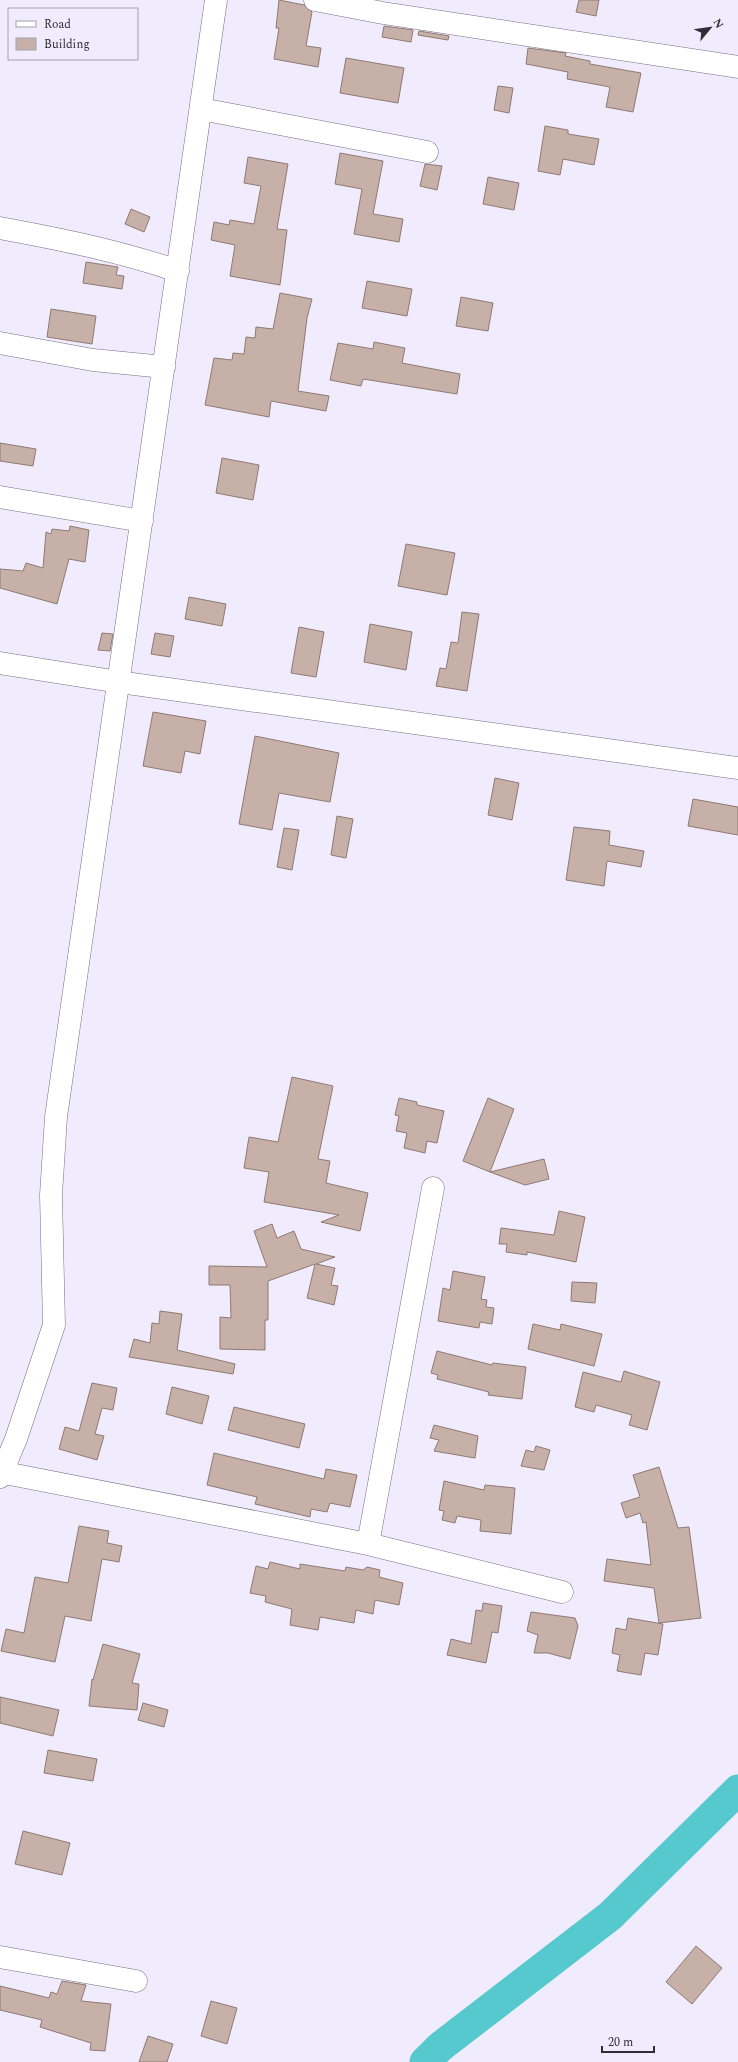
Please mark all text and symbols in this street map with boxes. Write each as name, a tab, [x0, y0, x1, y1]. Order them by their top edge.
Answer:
legend	[8, 8, 138, 60]
north arrow	[690, 8, 730, 48]
text: Road	[44, 15, 71, 34]
text: N	[709, 15, 728, 31]
text: Building	[44, 35, 90, 54]
scale bar	[602, 2028, 654, 2054]
text: 20 m	[608, 2033, 633, 2052]

